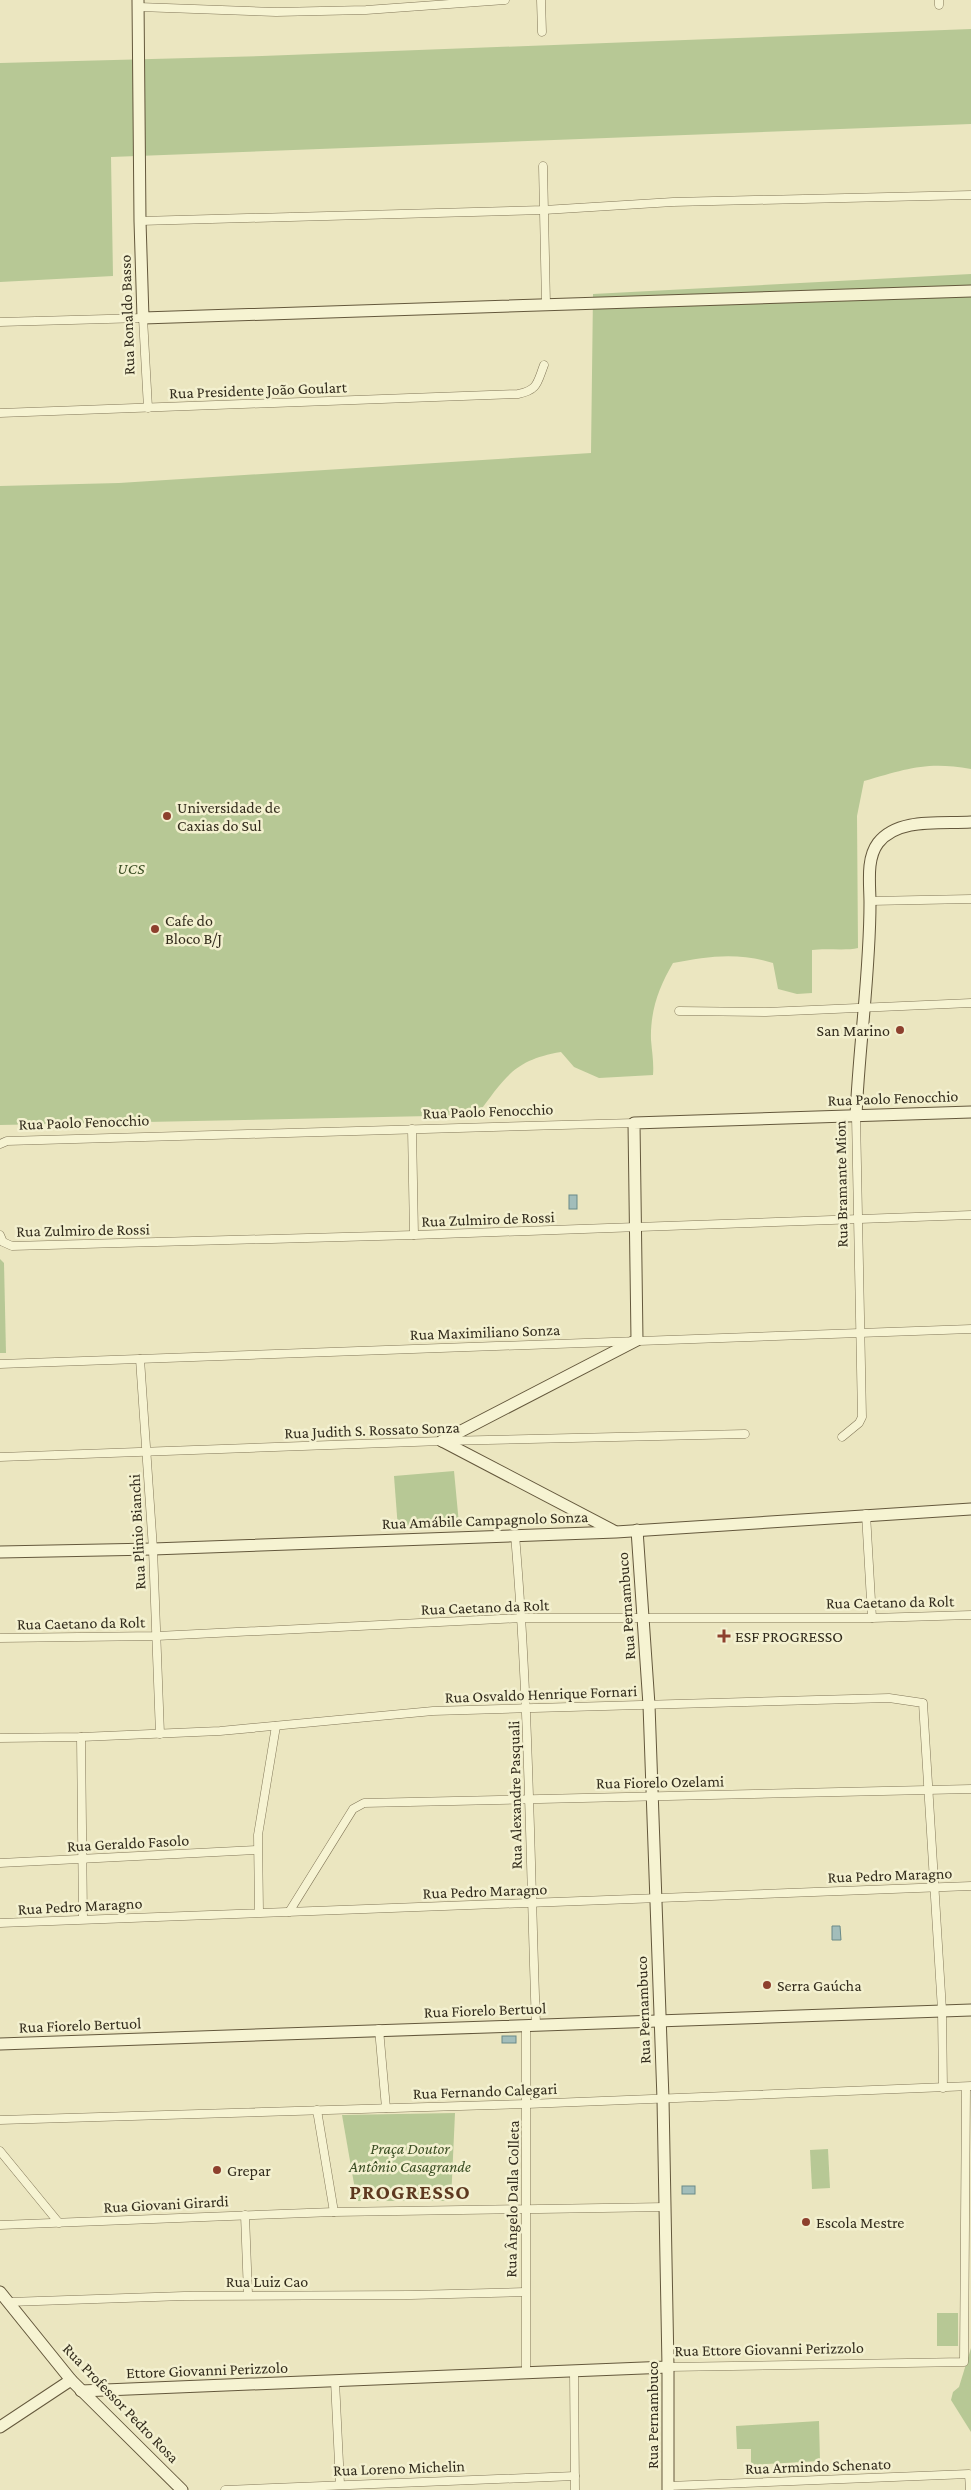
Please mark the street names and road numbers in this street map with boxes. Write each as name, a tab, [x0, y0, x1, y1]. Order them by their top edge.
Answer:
street label: Rua Ronaldo Basso	[116, 254, 138, 375]
street label: Rua Presidente João Goulart	[169, 378, 348, 403]
street label: Rua Paolo Fenocchio	[827, 1087, 959, 1109]
street label: Rua Paolo Fenocchio	[422, 1100, 554, 1122]
street label: Rua Paolo Fenocchio	[18, 1111, 150, 1133]
street label: Rua Bramante Mion	[831, 1120, 851, 1248]
street label: Rua Zulmiro de Rossi	[421, 1208, 555, 1230]
street label: Rua Zulmiro de Rossi	[16, 1220, 150, 1240]
street label: Rua Maximiliano Sonza	[409, 1321, 561, 1343]
street label: Rua Judith S. Rossato Sonza	[284, 1418, 461, 1443]
street label: Rua Plinio Bianchi	[125, 1474, 149, 1590]
street label: Rua Amábile Campagnolo Sonza	[381, 1508, 589, 1533]
street label: Rua Pernambuco	[614, 1551, 638, 1660]
street label: Rua Caetano da Rolt	[826, 1592, 955, 1612]
street label: Rua Caetano da Rolt	[421, 1596, 550, 1618]
street label: Rua Caetano da Rolt	[17, 1613, 146, 1633]
street label: Rua Osvaldo Henrique Fornari	[445, 1682, 637, 1707]
street label: Rua Alexandre Pasquali	[505, 1720, 526, 1870]
street label: Rua Fiorelo Ozelami	[596, 1772, 724, 1792]
street label: Rua Geraldo Fasolo	[66, 1831, 190, 1855]
street label: Rua Pedro Maragno	[827, 1864, 953, 1887]
street label: Rua Pedro Maragno	[422, 1880, 548, 1903]
street label: Rua Pedro Maragno	[17, 1894, 143, 1919]
street label: Rua Pernambuco	[633, 1956, 653, 2064]
street label: Rua Fiorelo Bertuol	[424, 1999, 546, 2021]
street label: Rua Fiorelo Bertuol	[19, 2014, 141, 2036]
street label: Rua Fernando Calegari	[412, 2080, 558, 2103]
street label: Rua Ângelo Dalla Colleta	[502, 2120, 523, 2278]
street label: Rua Giovani Girardi	[103, 2192, 229, 2216]
street label: Rua Luiz Cao	[226, 2273, 308, 2290]
street label: Rua Ettore Giovanni Perizzolo	[674, 2339, 864, 2359]
street label: Rua Professor Pedro Rosa	[59, 2340, 183, 2467]
street label: Ettore Giovanni Perizzolo	[126, 2359, 288, 2381]
street label: Rua Pernambuco	[644, 2361, 661, 2469]
street label: Rua Armindo Schenato	[745, 2455, 891, 2477]
street label: Rua Loreno Michelin	[333, 2457, 466, 2479]

